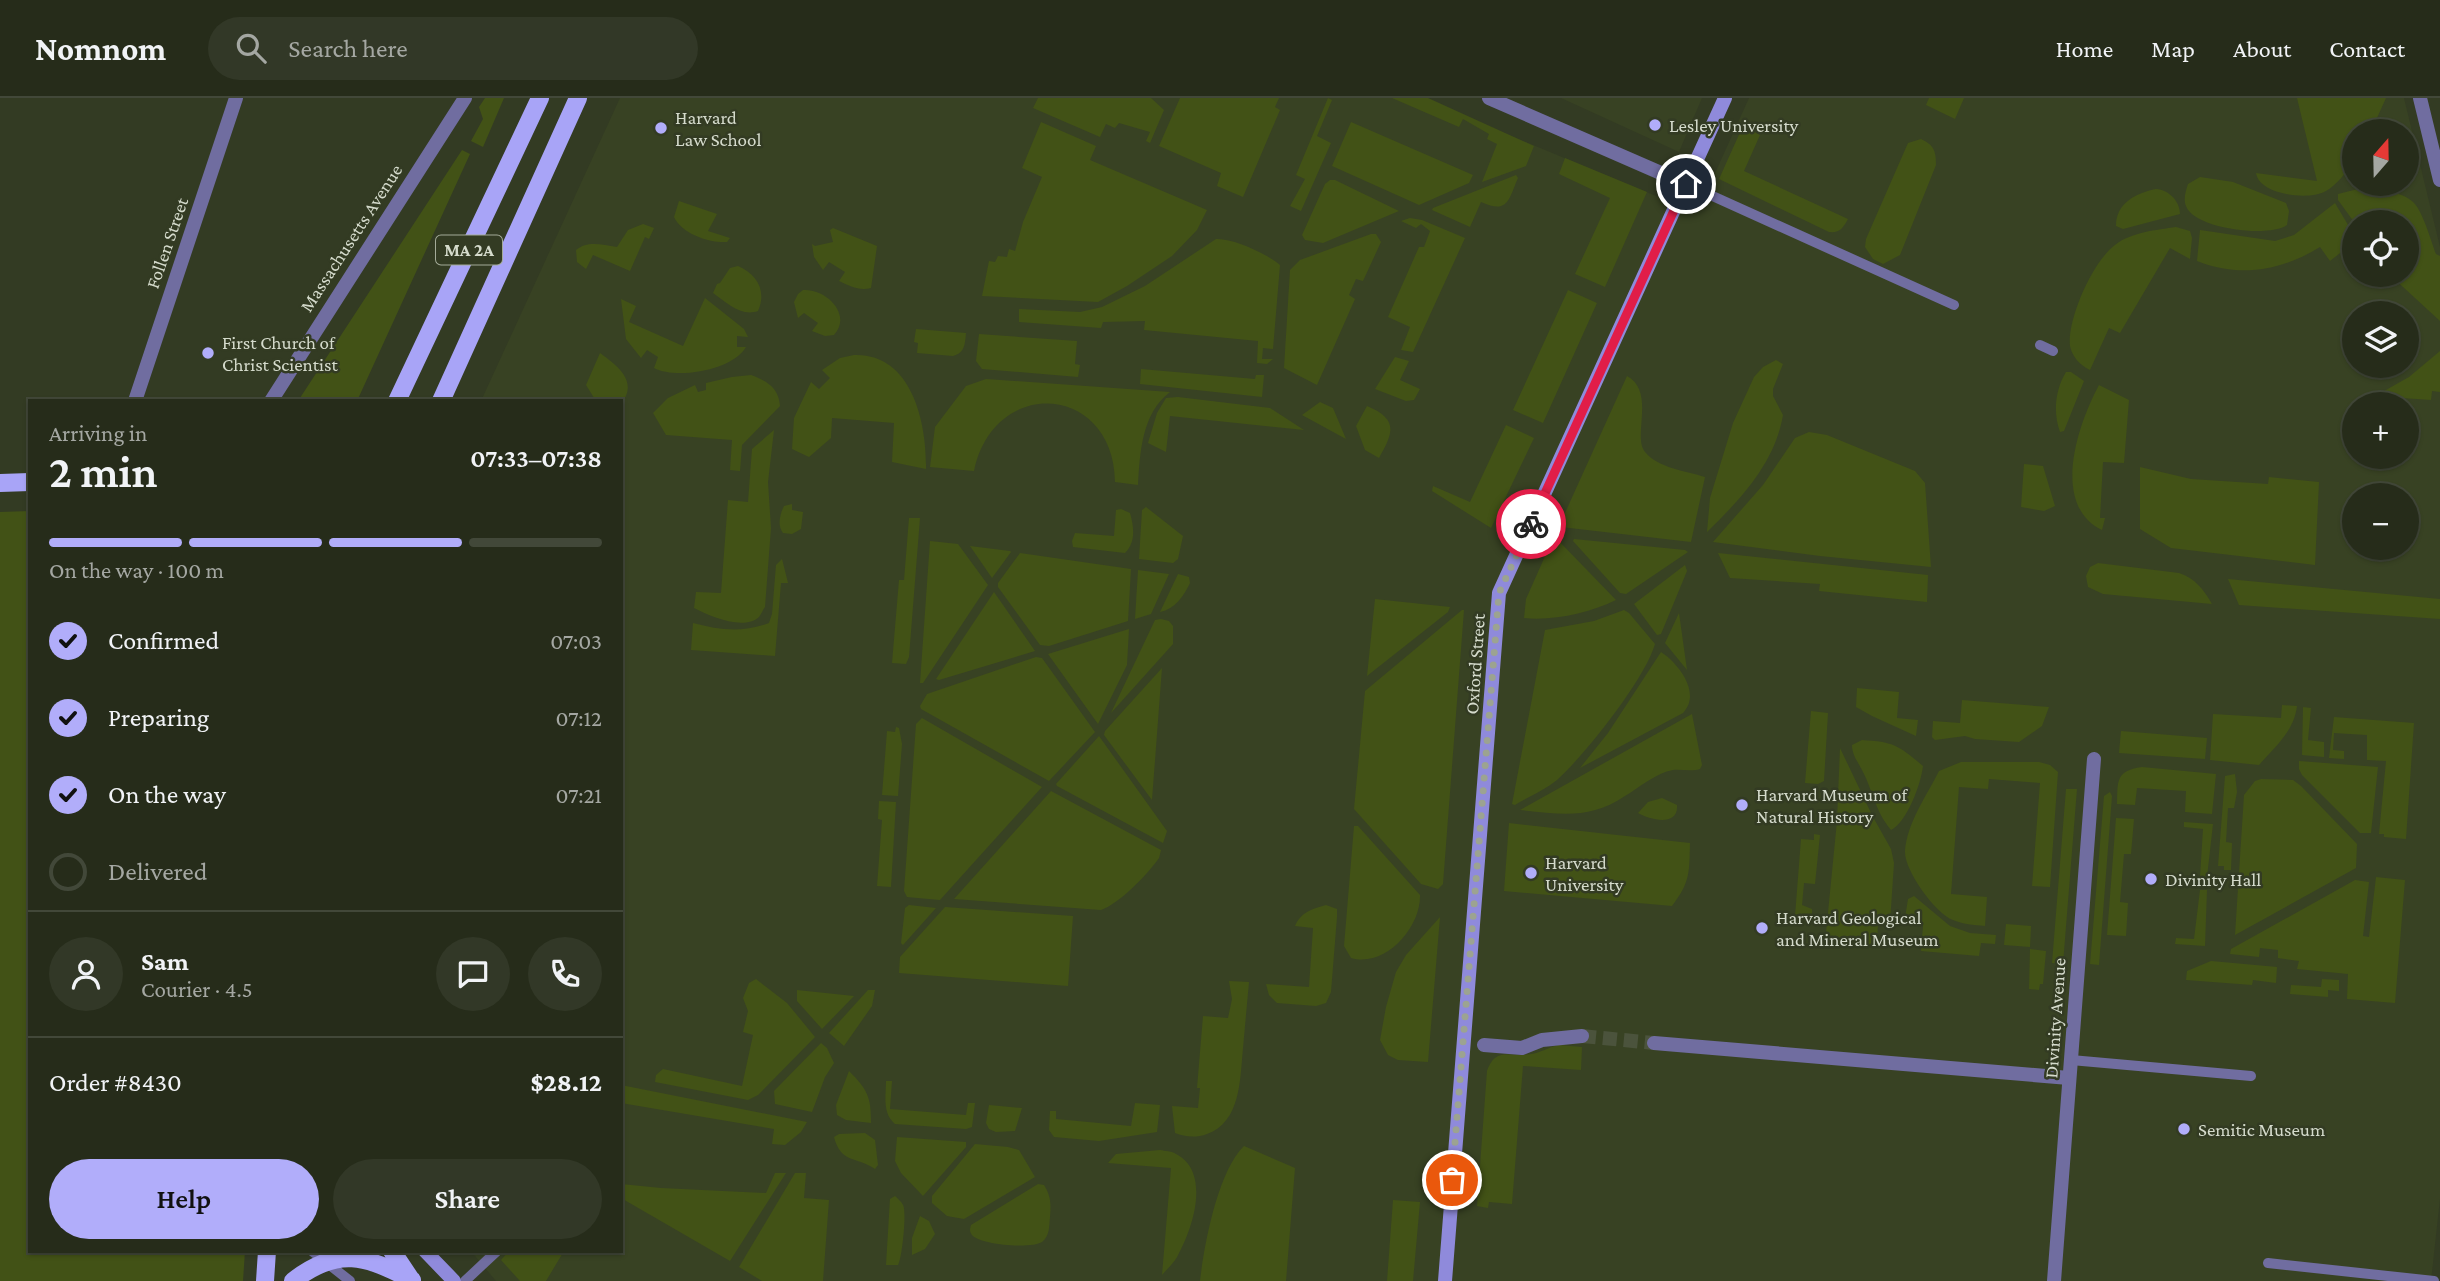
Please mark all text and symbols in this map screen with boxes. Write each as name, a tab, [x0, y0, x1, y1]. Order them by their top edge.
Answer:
search box	[208, 17, 698, 80]
icon: search	[232, 29, 270, 67]
text: Nomnom	[35, 30, 166, 67]
text: Search here	[288, 34, 408, 63]
text: Home	[2056, 35, 2113, 62]
text: Map	[2151, 35, 2195, 62]
text: About	[2233, 35, 2291, 62]
text: Contact	[2329, 35, 2405, 62]
place label: Harvard Law School	[675, 107, 761, 150]
place label: Lesley University	[1669, 115, 1799, 136]
marker: Lesley University	[1647, 117, 1663, 133]
north arrow	[2342, 119, 2418, 196]
map controls	[2342, 119, 2419, 560]
marker: Harvard Law School	[653, 120, 669, 136]
pin	[1656, 154, 1716, 214]
street label: Massachusetts Avenue	[295, 160, 407, 316]
icon: home	[1667, 165, 1705, 203]
street label: Follen Street	[142, 194, 193, 291]
button: locate	[2342, 210, 2419, 287]
road number: MA 2A	[436, 236, 502, 265]
button: layers	[2342, 301, 2419, 378]
place label: First Church of Christ Scientist	[222, 332, 338, 375]
marker: First Church of Christ Scientist	[200, 345, 216, 361]
button: +	[2342, 392, 2419, 469]
text: Arriving in	[49, 420, 147, 446]
text: 07:33–07:38	[470, 444, 602, 473]
text: 2 min	[49, 446, 157, 497]
button: −	[2342, 483, 2419, 560]
courier	[1496, 489, 1566, 559]
icon: bike	[1512, 505, 1550, 543]
text: On the way · 100 m	[49, 557, 224, 583]
street label: Oxford Street	[1461, 612, 1489, 715]
icon: check	[49, 622, 87, 660]
text: Confirmed	[108, 626, 219, 655]
text: 07:03	[550, 628, 602, 654]
icon: check	[49, 699, 87, 737]
text: Preparing	[108, 703, 209, 732]
text: 07:12	[555, 705, 602, 731]
icon: check	[49, 776, 87, 814]
text: On the way	[108, 780, 226, 809]
text: 07:21	[555, 782, 602, 808]
place label: Harvard Museum of Natural History	[1756, 784, 1908, 827]
marker: Harvard Museum of Natural History	[1734, 797, 1750, 813]
place label: Harvard University	[1545, 852, 1624, 895]
text: Delivered	[108, 857, 207, 886]
marker: Harvard University	[1523, 865, 1539, 881]
place label: Divinity Hall	[2165, 869, 2261, 890]
marker: Divinity Hall	[2143, 871, 2159, 887]
place label: Harvard Geological and Mineral Museum	[1776, 907, 1939, 950]
marker: Harvard Geological and Mineral Museum	[1754, 920, 1770, 936]
button: person	[49, 937, 123, 1011]
button: chat	[436, 937, 510, 1011]
button: phone	[528, 937, 602, 1011]
text: Sam	[141, 947, 189, 976]
street label: Divinity Avenue	[2040, 957, 2070, 1079]
text: Courier · 4.5	[141, 976, 253, 1002]
text: Order #8430	[49, 1068, 182, 1097]
text: $28.12	[531, 1068, 602, 1097]
place label: Semitic Museum	[2198, 1119, 2325, 1140]
marker: Semitic Museum	[2176, 1121, 2192, 1137]
pin	[1422, 1150, 1482, 1210]
button: Help	[49, 1159, 319, 1239]
button: Share	[333, 1159, 602, 1239]
icon: bag	[1433, 1161, 1471, 1199]

